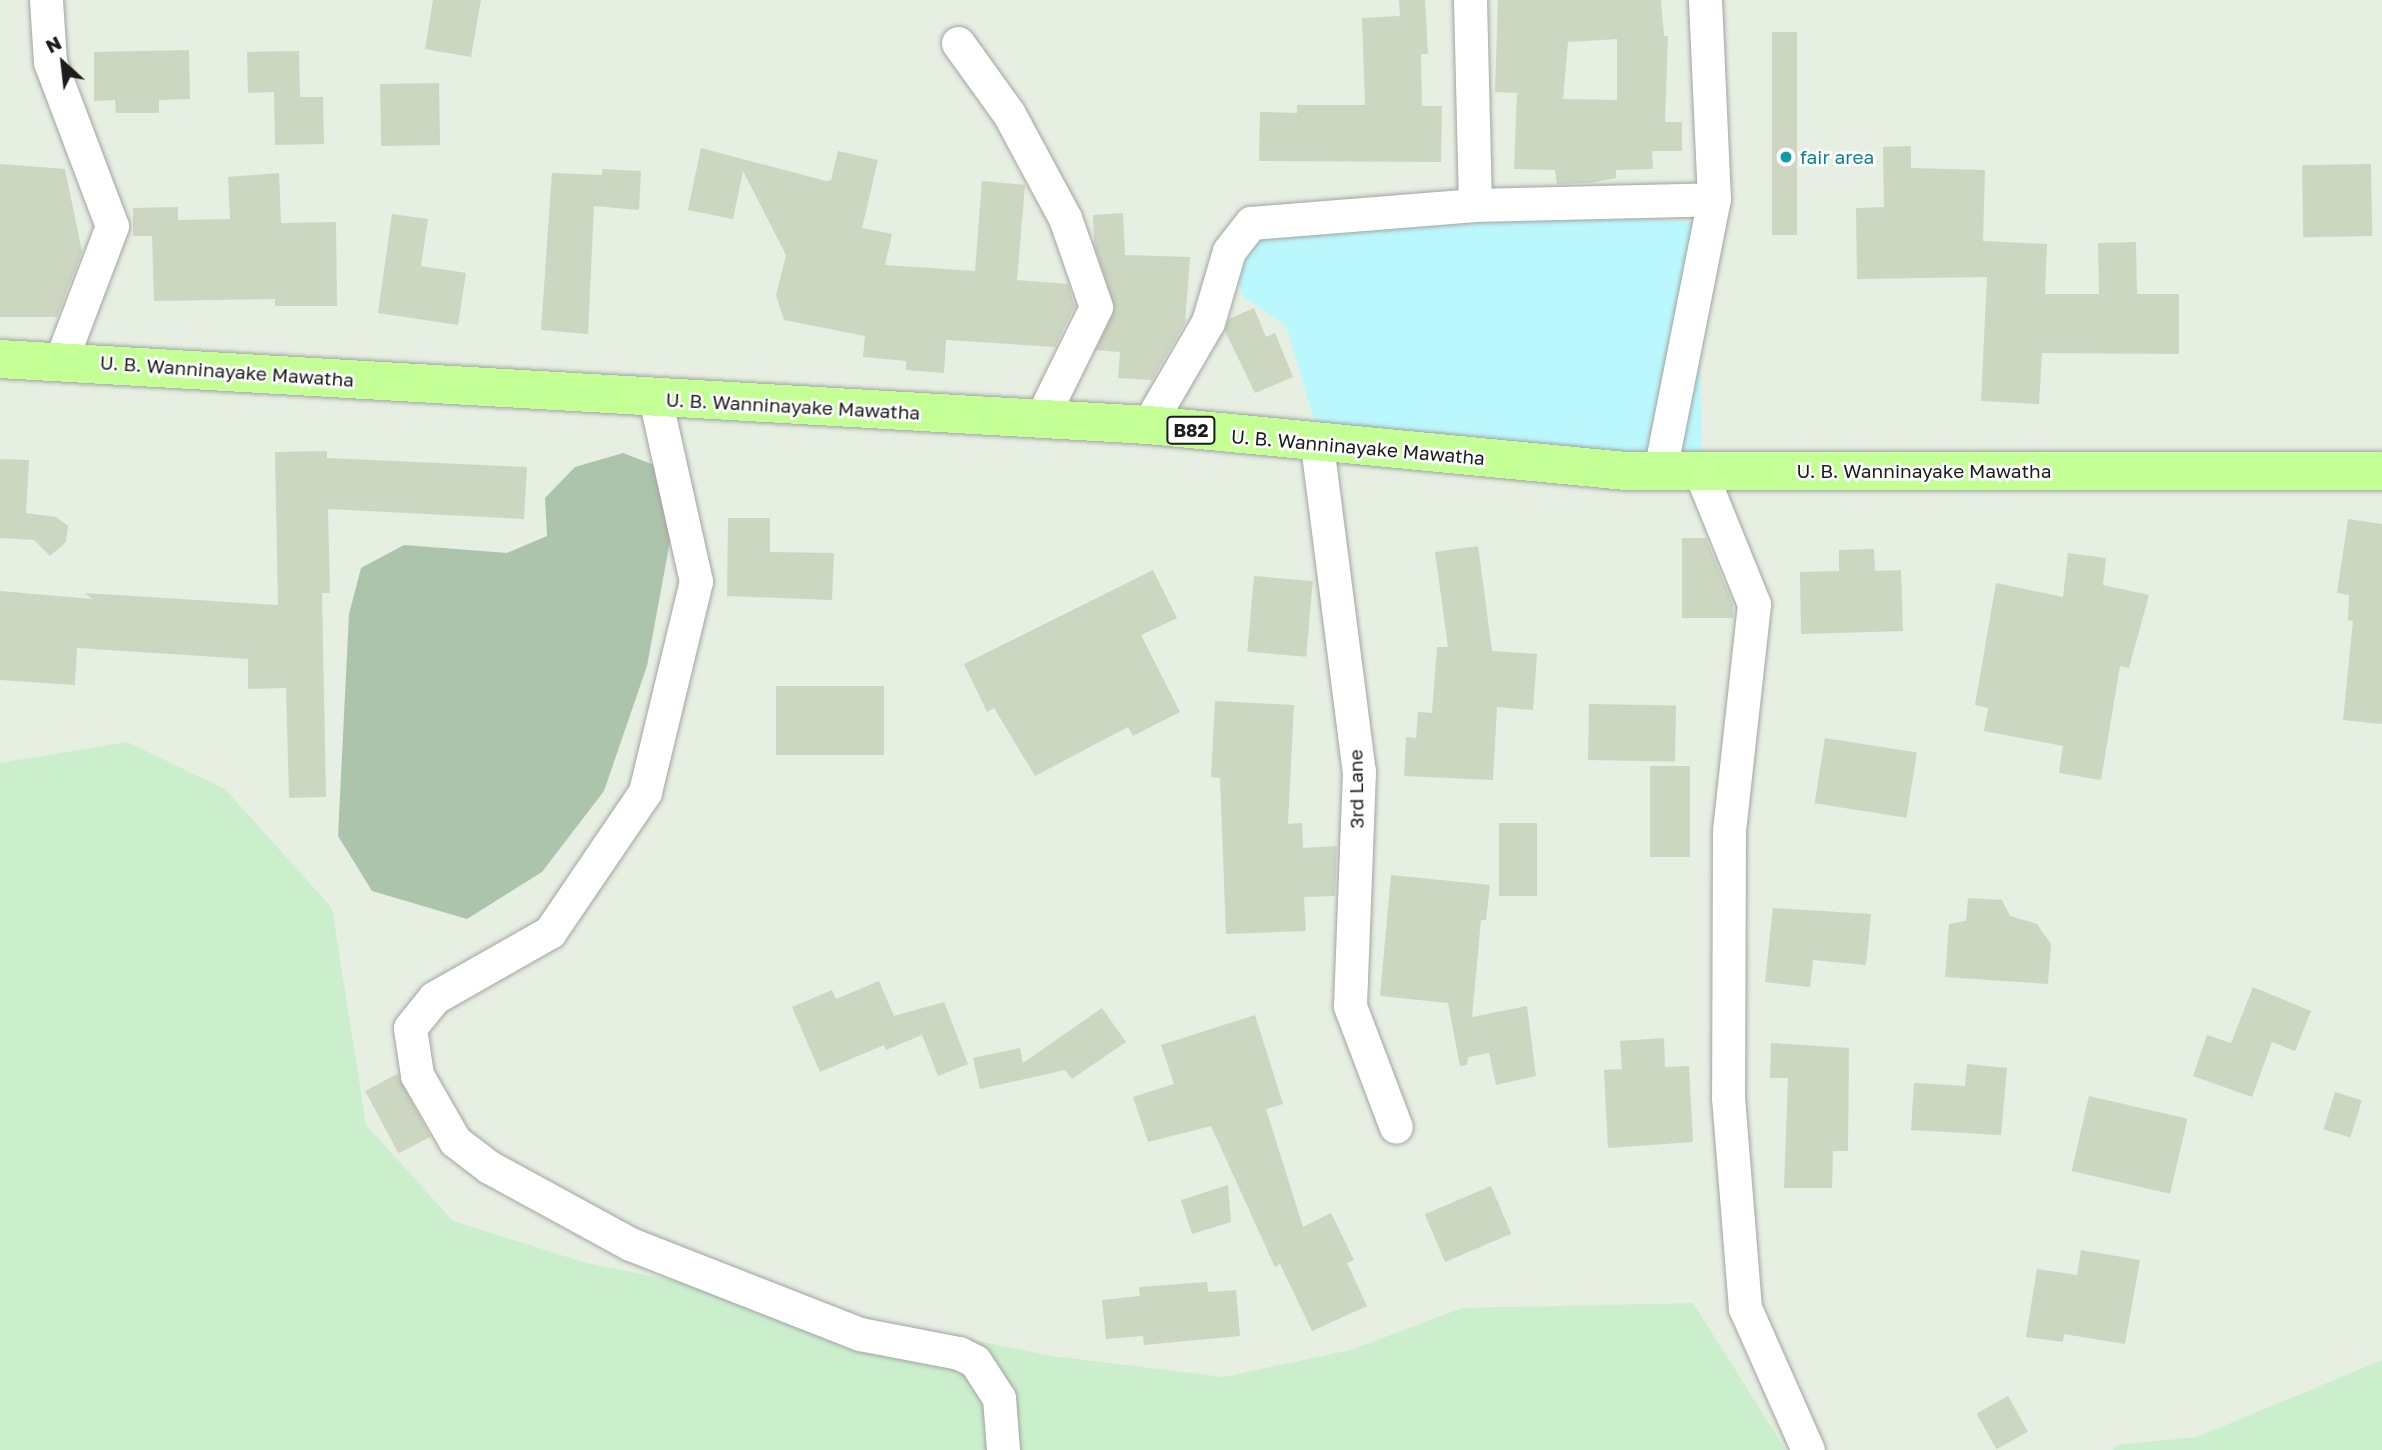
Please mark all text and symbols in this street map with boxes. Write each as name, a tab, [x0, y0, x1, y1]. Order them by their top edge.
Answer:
north arrow	[28, 28, 98, 98]
text: N	[42, 30, 65, 57]
place label: fair area	[1800, 146, 1874, 168]
marker: fair area	[1778, 149, 1794, 165]
street label: U. B. Wanninayake Mawatha	[99, 351, 355, 391]
street label: U. B. Wanninayake Mawatha	[665, 388, 921, 424]
road number: B82	[1165, 416, 1217, 444]
street label: U. B. Wanninayake Mawatha	[1230, 425, 1486, 469]
street label: U. B. Wanninayake Mawatha	[1797, 460, 2051, 482]
street label: 3rd Lane	[1344, 749, 1368, 829]

